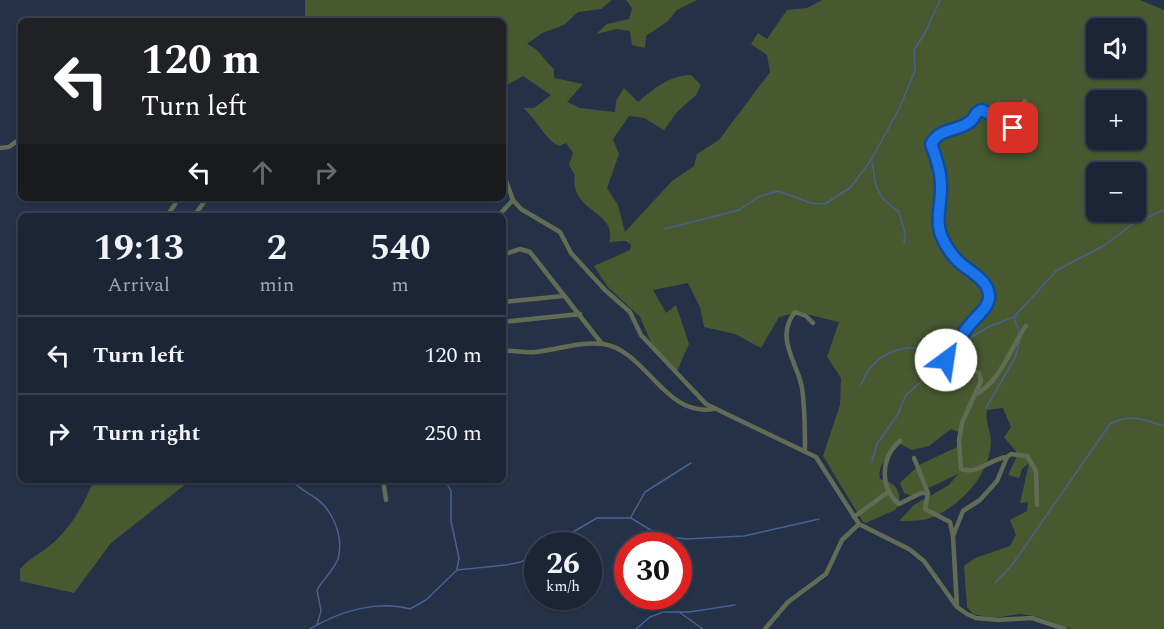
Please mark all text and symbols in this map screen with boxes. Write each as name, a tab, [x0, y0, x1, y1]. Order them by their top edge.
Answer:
map controls	[1086, 18, 1146, 222]
button: sound	[1086, 18, 1146, 78]
text: 120 m	[141, 29, 260, 92]
icon: left	[42, 42, 120, 120]
text: Turn left	[141, 86, 247, 128]
button: +	[1086, 90, 1146, 150]
pin	[987, 102, 1038, 153]
icon: arrive	[996, 111, 1029, 144]
icon: left	[183, 156, 216, 189]
icon: ahead	[246, 156, 279, 189]
icon: right	[309, 156, 342, 189]
button: −	[1086, 162, 1146, 222]
text: 19:13	[93, 221, 184, 276]
text: 2	[267, 221, 287, 276]
text: 540	[370, 221, 430, 276]
text: Arrival	[108, 270, 170, 300]
text: min	[259, 270, 294, 300]
text: m	[392, 270, 409, 300]
position arrow	[914, 328, 978, 392]
icon: left	[42, 339, 75, 372]
text: Turn left	[93, 339, 185, 372]
text: 120 m	[425, 339, 482, 372]
icon: right	[42, 417, 75, 450]
text: Turn right	[93, 417, 200, 450]
text: 250 m	[425, 417, 482, 450]
speed limit sign: 30	[614, 532, 692, 610]
text: 26	[546, 541, 580, 587]
text: km/h	[546, 575, 580, 598]

